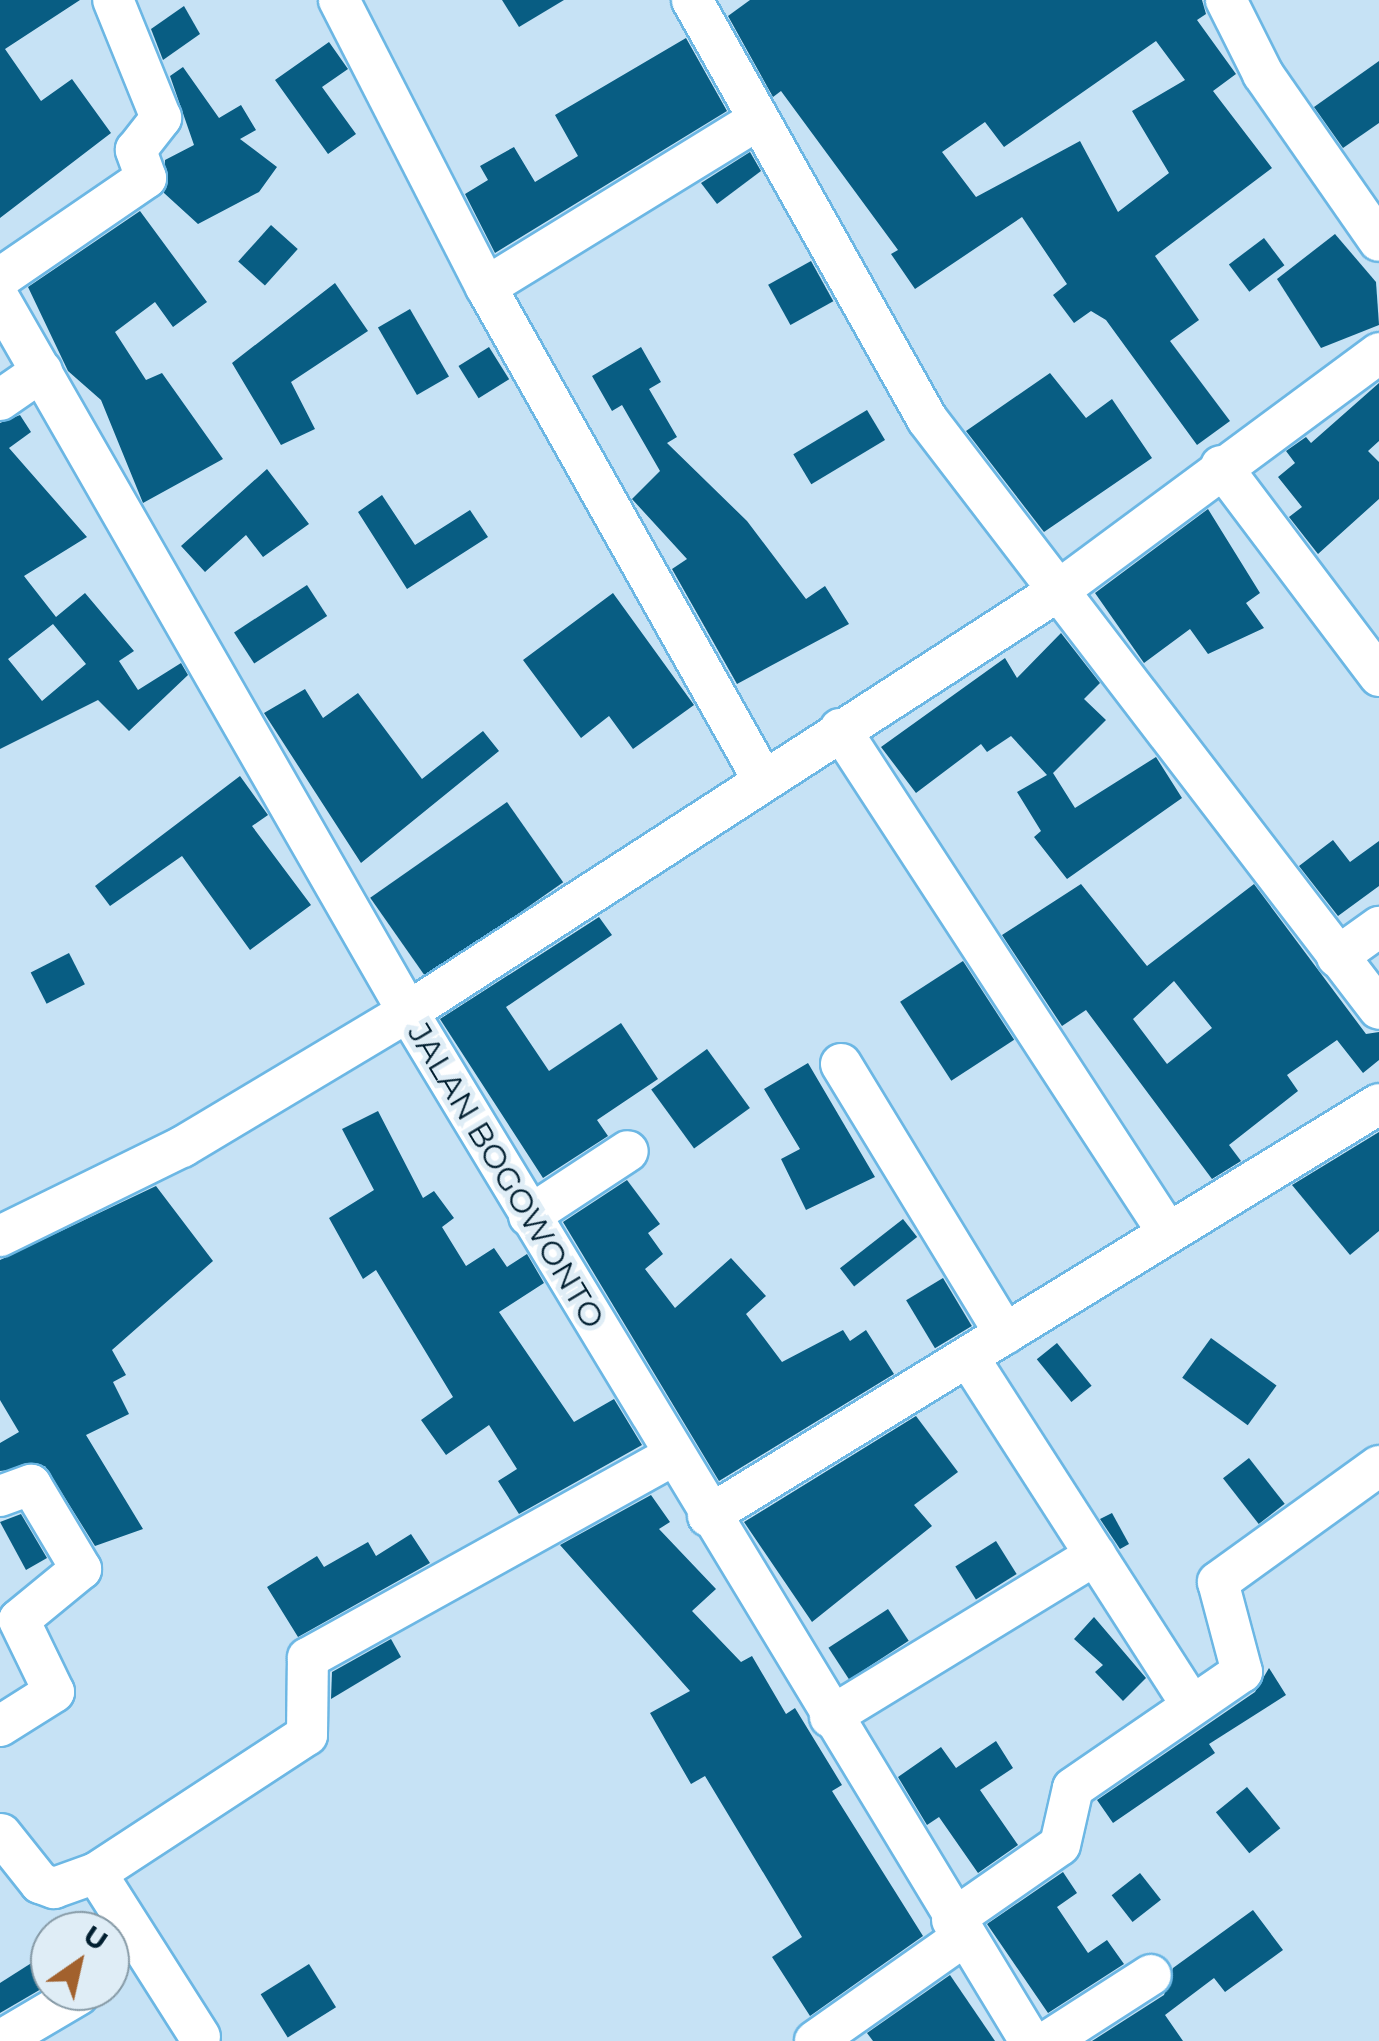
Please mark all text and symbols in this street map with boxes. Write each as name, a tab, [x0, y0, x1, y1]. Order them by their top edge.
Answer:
street label: JALAN BOGOWONTO	[400, 1016, 612, 1336]
north arrow	[30, 1911, 130, 2011]
text: U	[77, 1918, 114, 1958]

